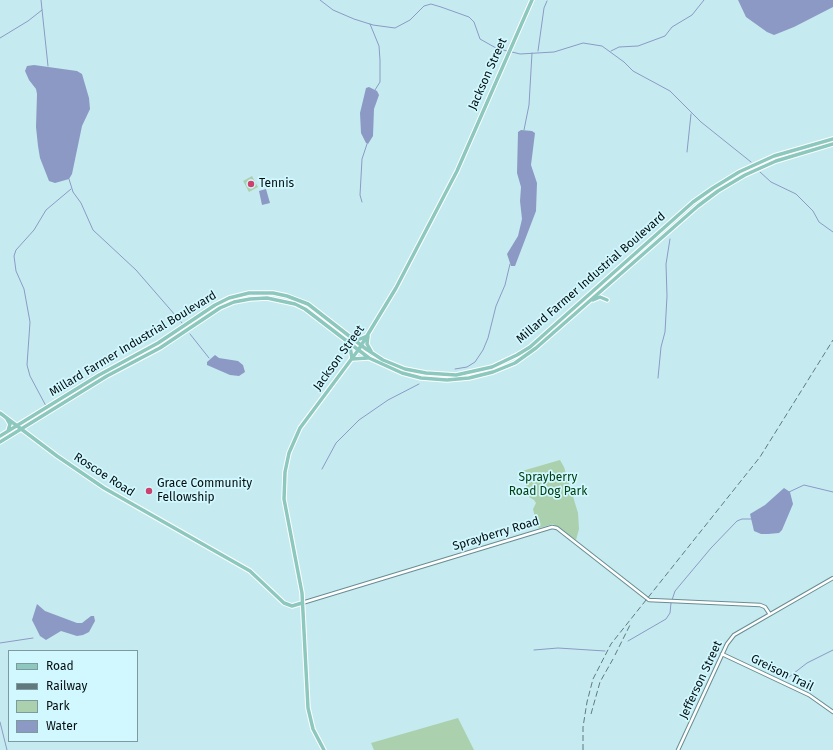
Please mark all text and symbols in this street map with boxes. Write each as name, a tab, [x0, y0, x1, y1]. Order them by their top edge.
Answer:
street label: Jackson Street	[466, 36, 510, 112]
place label: Tennis	[259, 177, 294, 191]
marker: Tennis	[246, 179, 256, 189]
street label: Millard Farmer Industrial Boulevard	[514, 209, 668, 347]
street label: Millard Farmer Industrial Boulevard	[47, 288, 219, 400]
street label: Jackson Street	[310, 322, 368, 394]
street label: Roscoe Road	[71, 450, 137, 500]
park label: Sprayberry Road Dog Park	[509, 471, 587, 499]
place label: Grace Community Fellowship	[157, 477, 252, 505]
marker: Grace Community Fellowship	[144, 486, 154, 496]
street label: Sprayberry Road	[451, 514, 541, 554]
street label: Jefferson Street	[677, 639, 725, 721]
legend	[8, 650, 138, 742]
street label: Greison Trail	[748, 652, 816, 694]
text: Road	[46, 659, 74, 673]
text: Railway	[46, 679, 87, 693]
text: Park	[46, 699, 70, 713]
text: Water	[46, 719, 77, 733]

